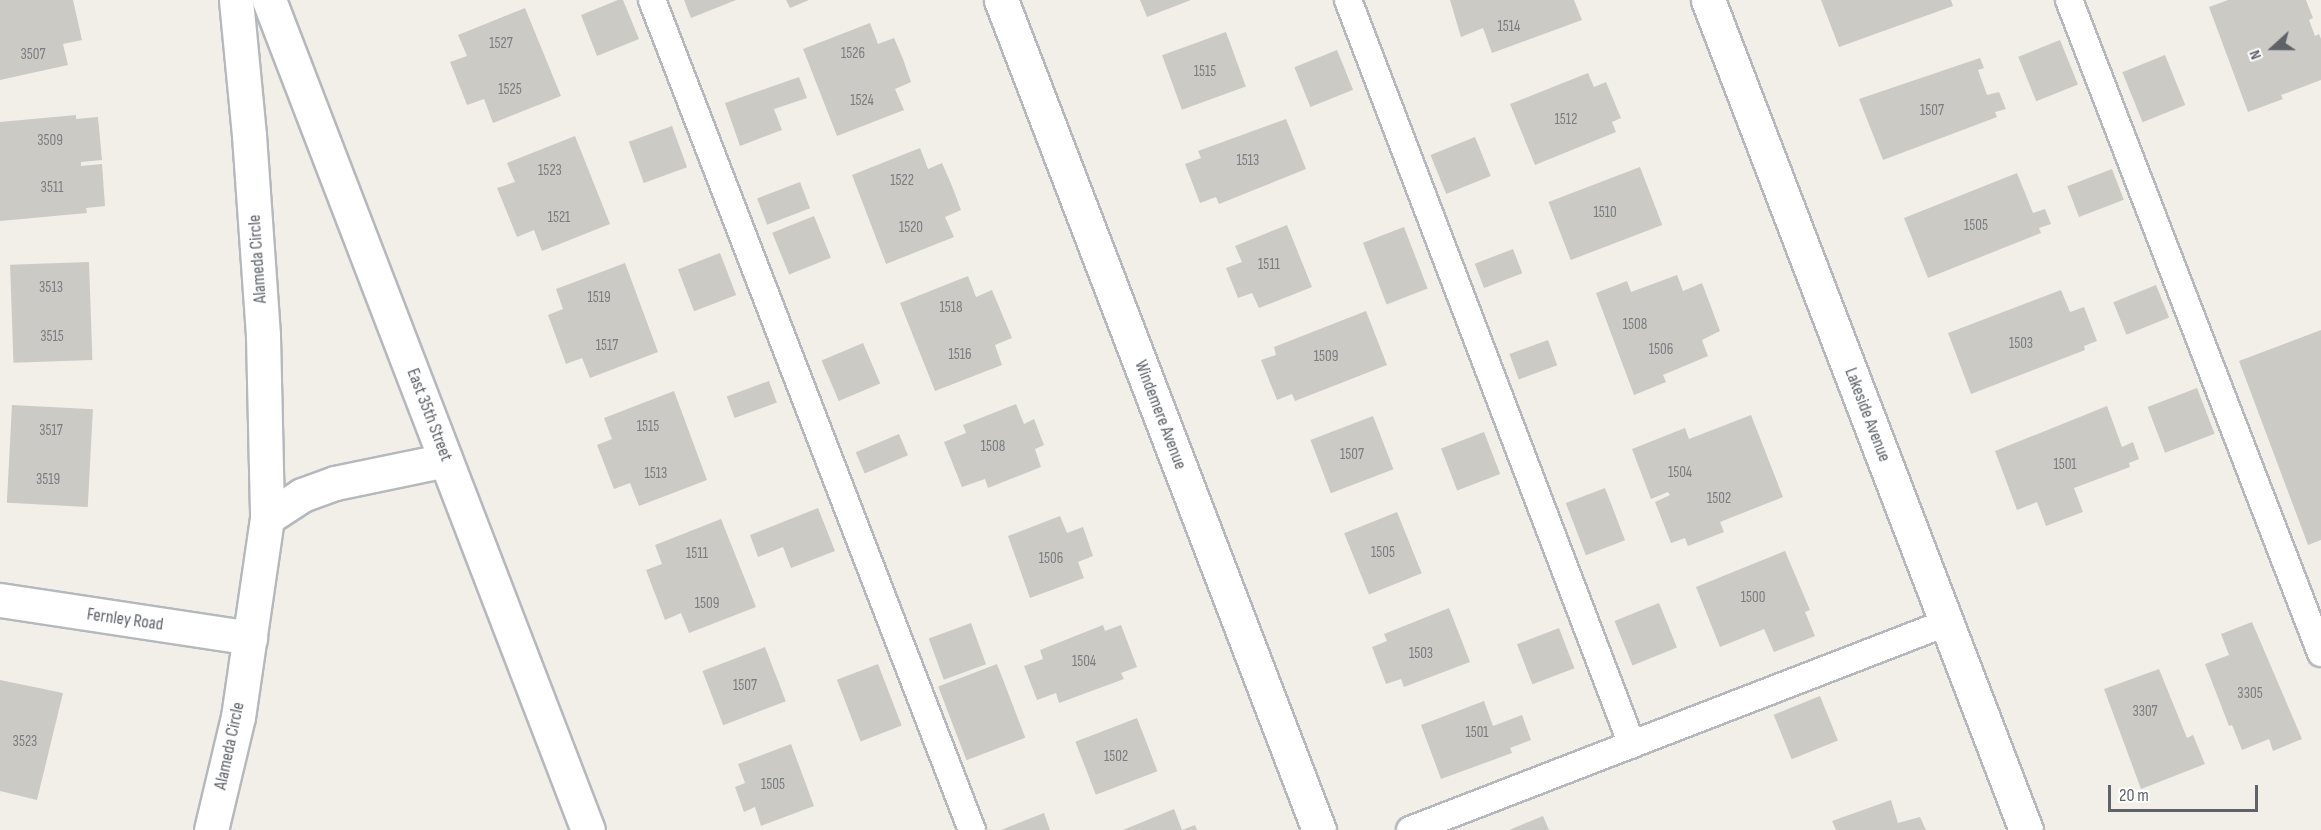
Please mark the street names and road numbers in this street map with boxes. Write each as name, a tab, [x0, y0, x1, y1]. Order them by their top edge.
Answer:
street label: Alameda Circle	[244, 214, 272, 304]
street label: Windemere Avenue	[1129, 357, 1191, 473]
street label: Lakeside Avenue	[1839, 365, 1895, 465]
street label: East 35th Street	[401, 366, 457, 464]
street label: Fernley Road	[85, 604, 165, 636]
street label: Alameda Circle	[210, 700, 250, 792]

